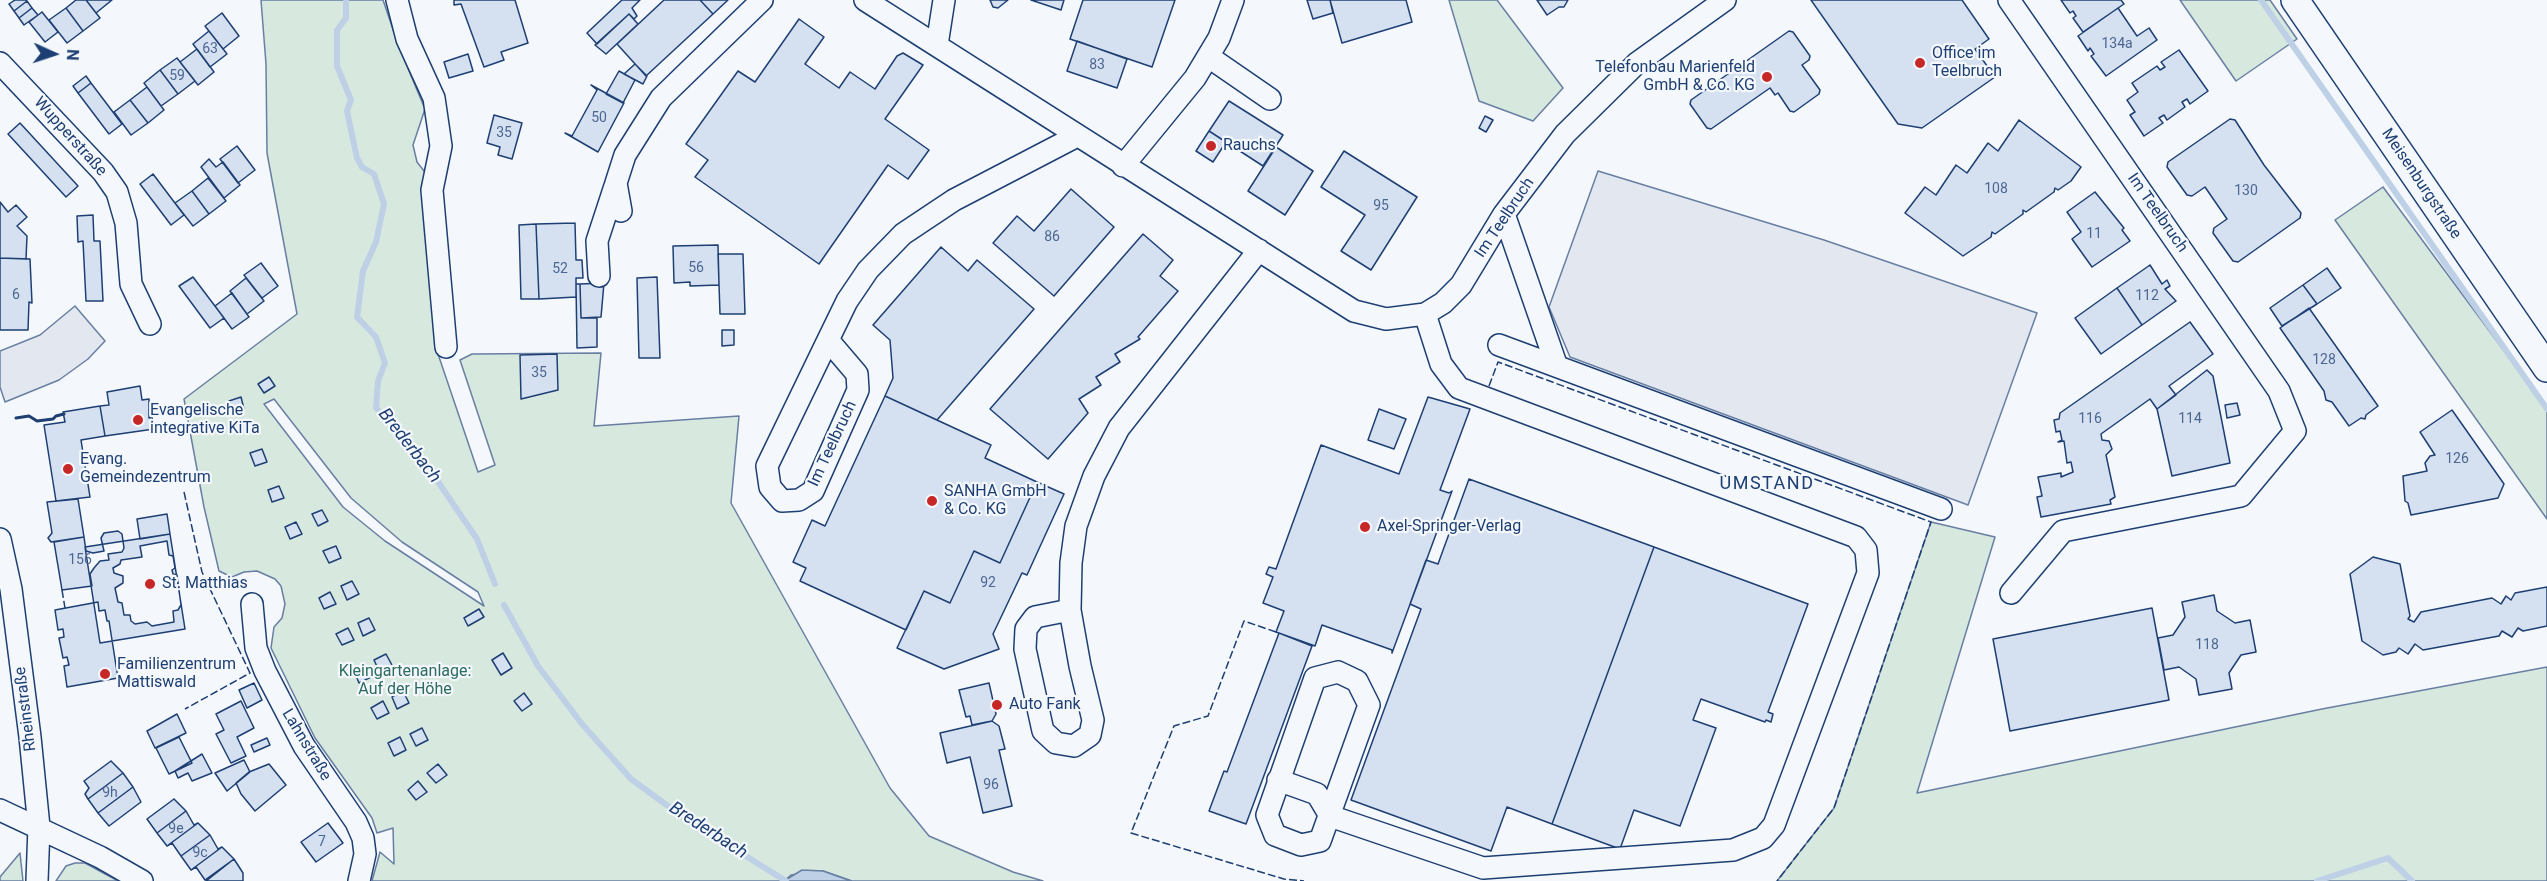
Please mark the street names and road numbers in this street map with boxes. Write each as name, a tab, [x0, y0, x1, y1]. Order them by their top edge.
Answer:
street label: Wupperstraße	[29, 93, 111, 181]
street label: Meisenburgstraße	[2377, 125, 2465, 243]
street label: Im Teelbruch	[2123, 170, 2191, 256]
street label: Im Teelbruch	[1471, 174, 1539, 262]
street label: Im Teelbruch	[805, 398, 861, 490]
street label: Rheinstraße	[11, 666, 41, 752]
street label: Lahnstraße	[277, 706, 335, 784]

